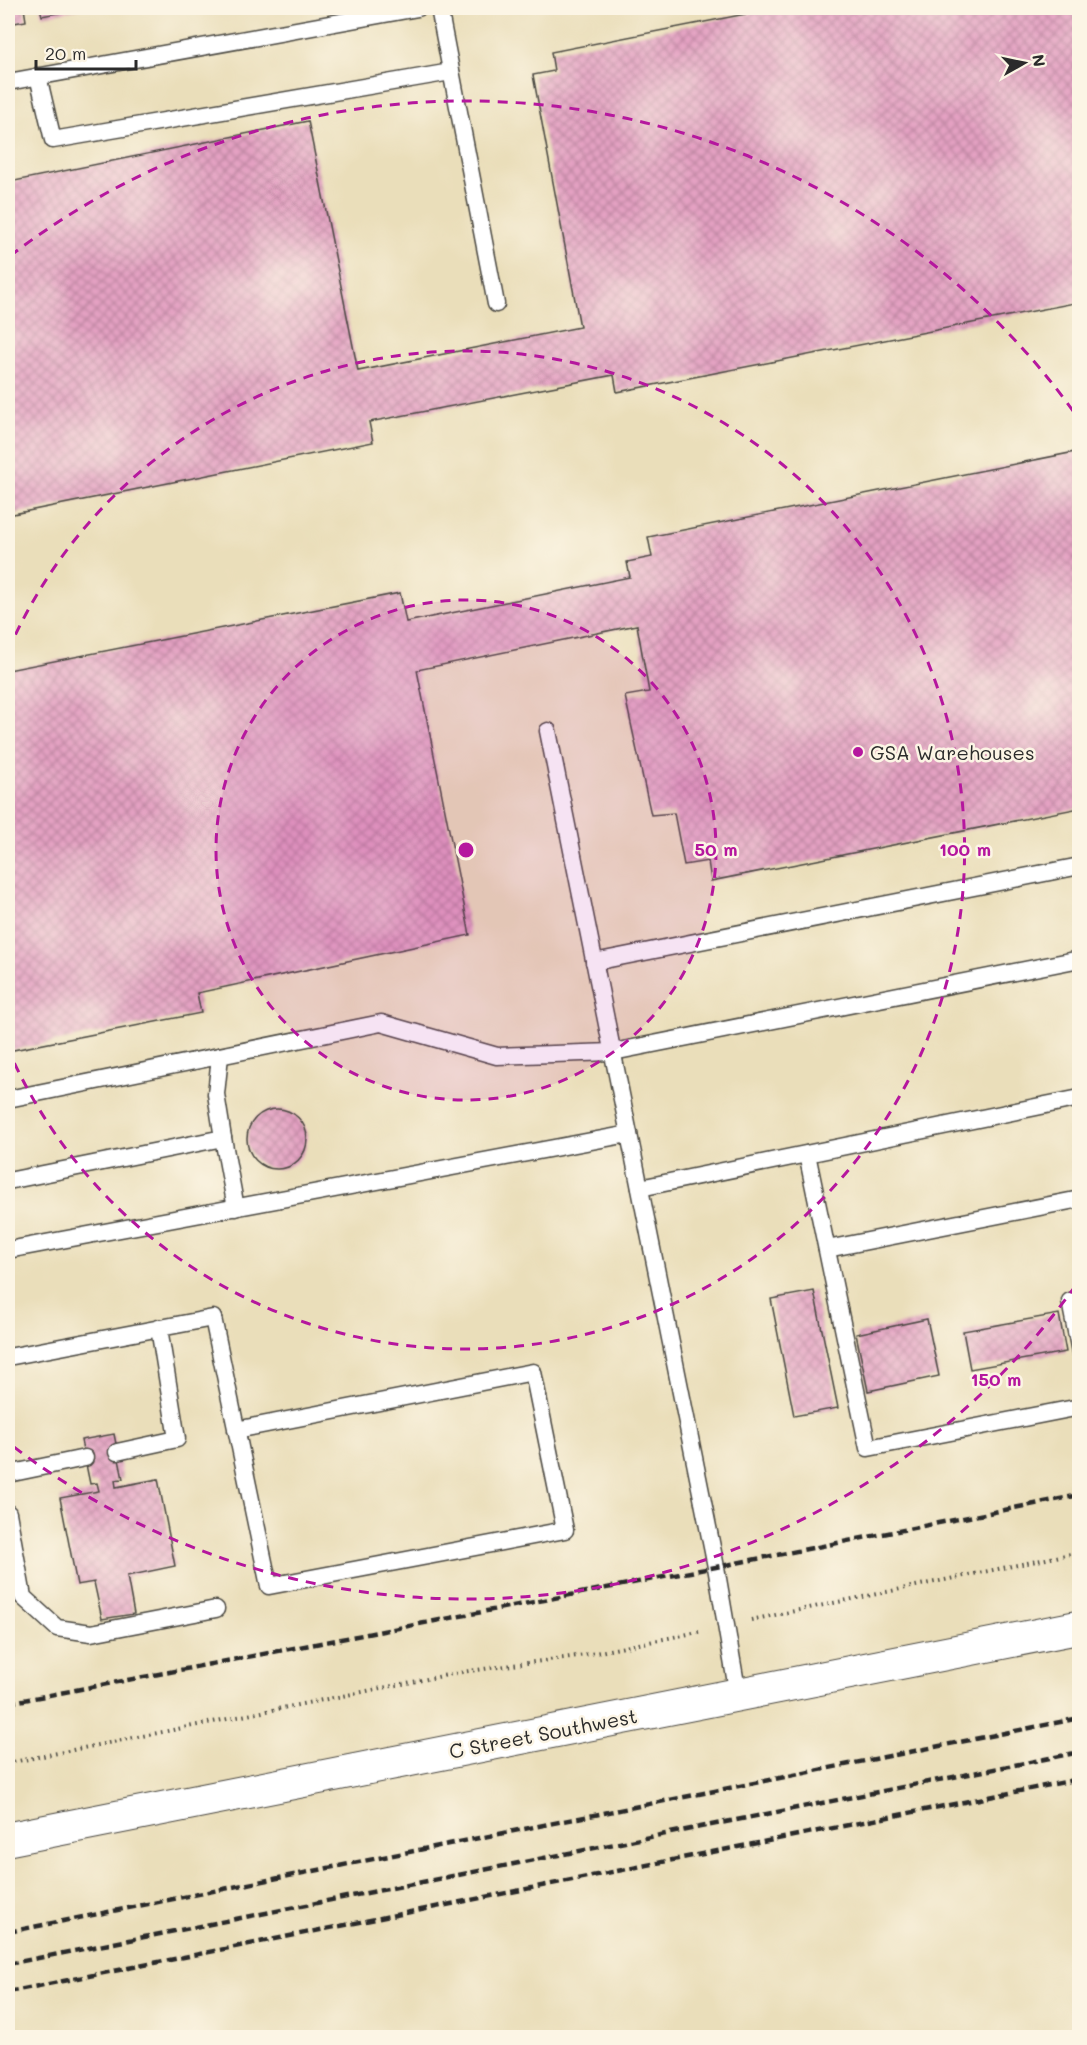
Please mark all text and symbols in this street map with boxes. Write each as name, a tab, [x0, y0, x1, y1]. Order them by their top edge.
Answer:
scale bar	[36, 33, 136, 71]
north arrow	[994, 33, 1054, 93]
text: 20 m	[45, 41, 86, 65]
text: N	[1028, 53, 1051, 68]
place label: GSA Warehouses	[870, 739, 1035, 765]
marker: GSA Warehouses	[851, 745, 865, 759]
text: 50 m	[695, 837, 737, 861]
text: 100 m	[939, 837, 991, 861]
centre of rings	[456, 840, 476, 860]
text: 150 m	[971, 1367, 1021, 1391]
street label: C Street Southwest	[447, 1702, 639, 1764]

